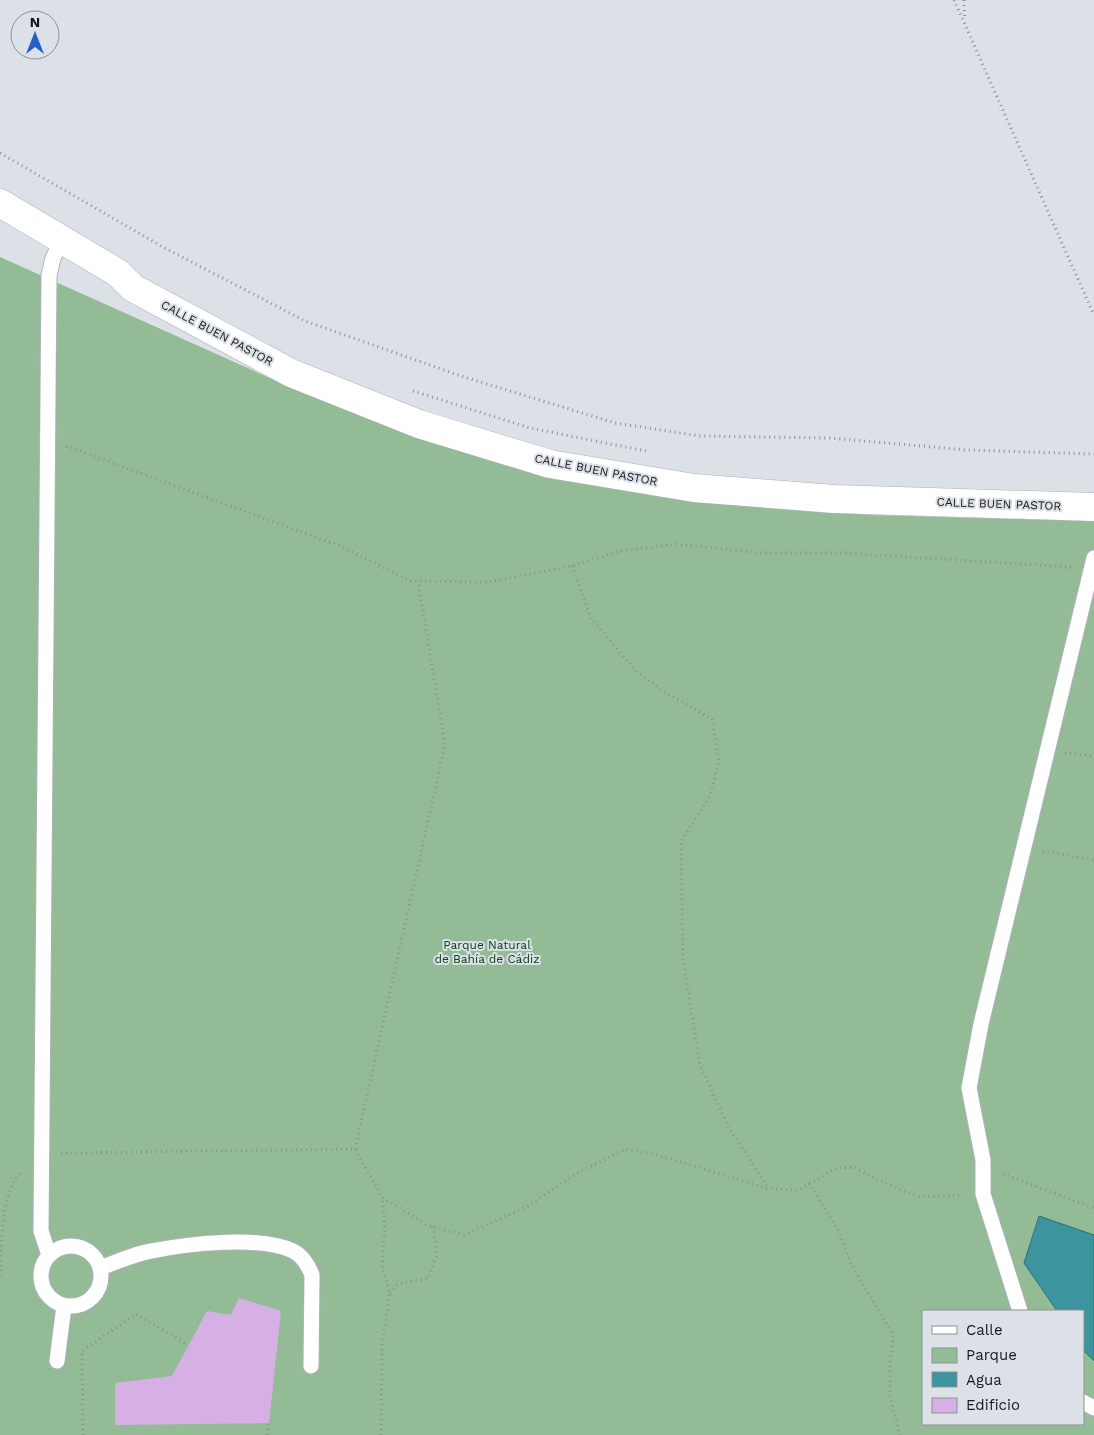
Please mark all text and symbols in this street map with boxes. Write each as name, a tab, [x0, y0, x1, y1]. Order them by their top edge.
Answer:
north arrow	[10, 10, 60, 60]
text: N	[30, 14, 40, 30]
street label: CALLE BUEN PASTOR	[159, 297, 275, 369]
street label: CALLE BUEN PASTOR	[533, 451, 659, 489]
street label: CALLE BUEN PASTOR	[936, 495, 1062, 513]
park label: Parque Natural de Bahía de Cádiz	[434, 938, 540, 966]
legend	[922, 1310, 1084, 1425]
text: Calle	[966, 1321, 1003, 1339]
text: Parque	[966, 1346, 1017, 1364]
text: Agua	[966, 1371, 1002, 1389]
text: Edificio	[966, 1396, 1020, 1414]

